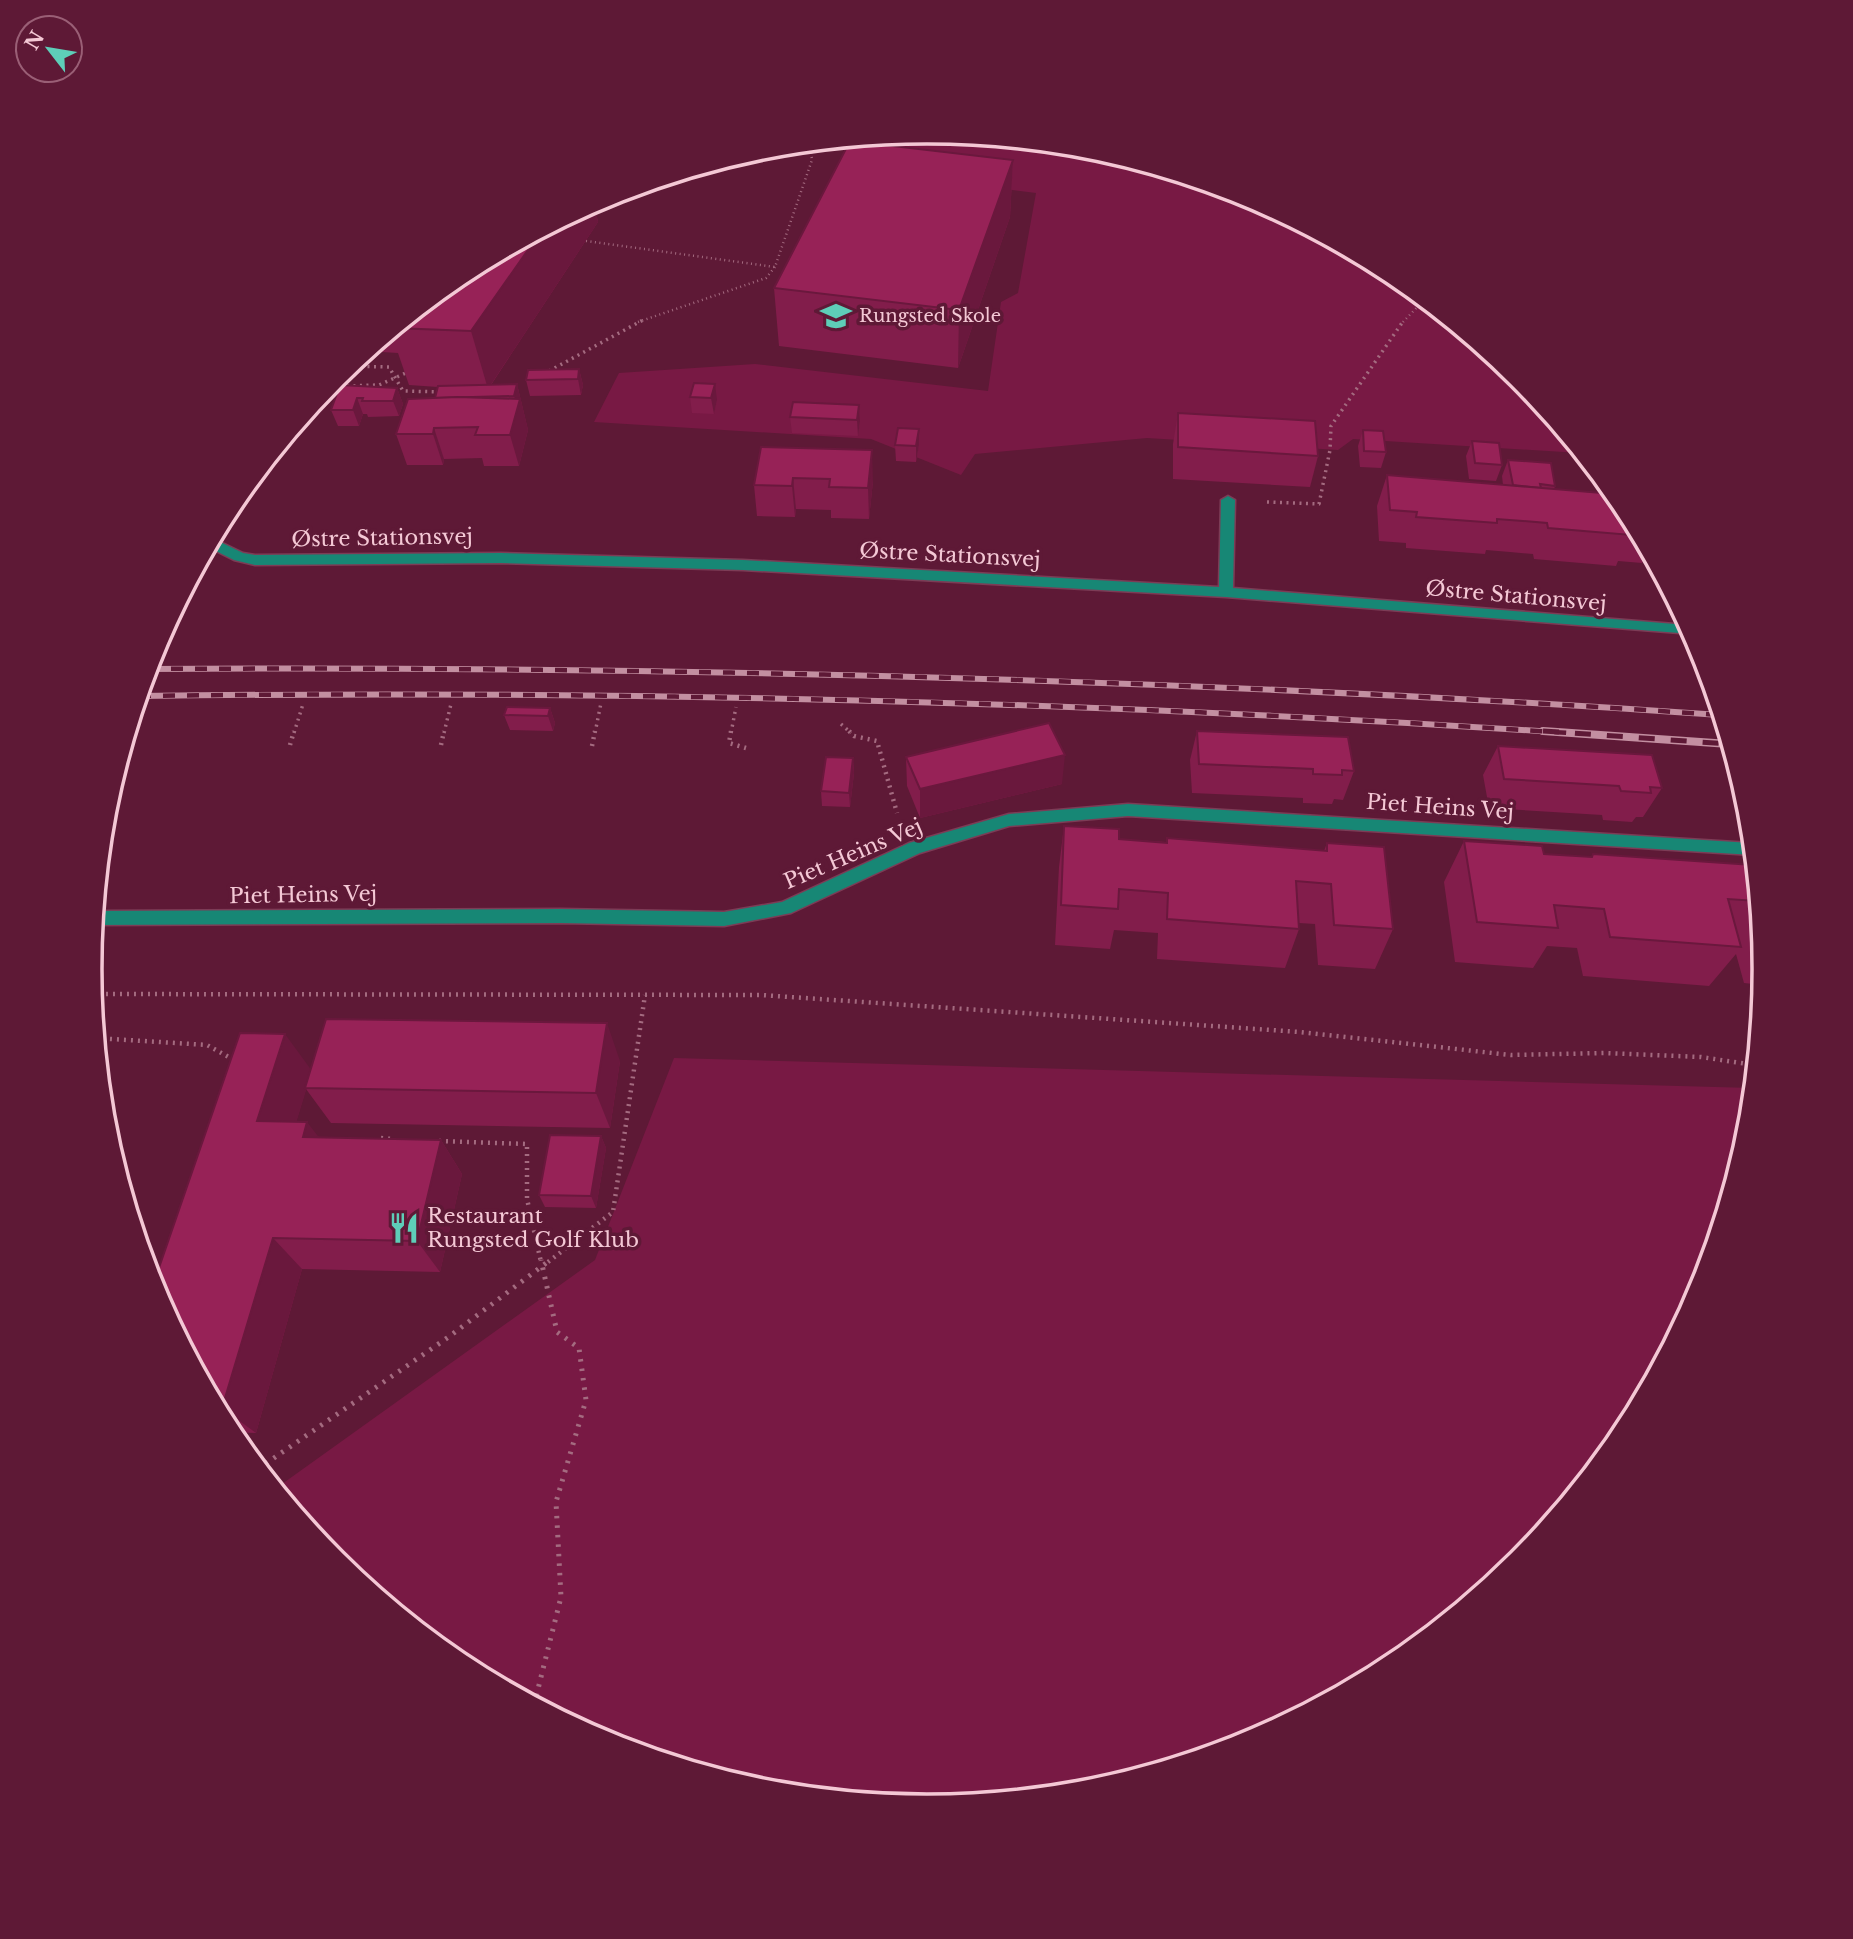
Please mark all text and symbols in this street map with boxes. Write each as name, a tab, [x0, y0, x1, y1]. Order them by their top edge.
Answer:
north arrow	[14, 14, 84, 84]
text: N	[20, 27, 49, 54]
school or university icon: Rungsted Skole	[819, 299, 853, 333]
place label: Rungsted Skole	[859, 305, 1001, 327]
street label: Østre Stationsvej	[291, 523, 473, 553]
street label: Østre Stationsvej	[859, 537, 1041, 573]
street label: Østre Stationsvej	[1424, 575, 1608, 617]
street label: Piet Heins Vej	[1365, 789, 1515, 825]
street label: Piet Heins Vej	[780, 813, 926, 895]
street label: Piet Heins Vej	[229, 881, 377, 909]
place label: Restaurant Rungsted Golf Klub	[427, 1203, 639, 1253]
restaurant icon: Restaurant Rungsted Golf Klub	[387, 1211, 421, 1245]

